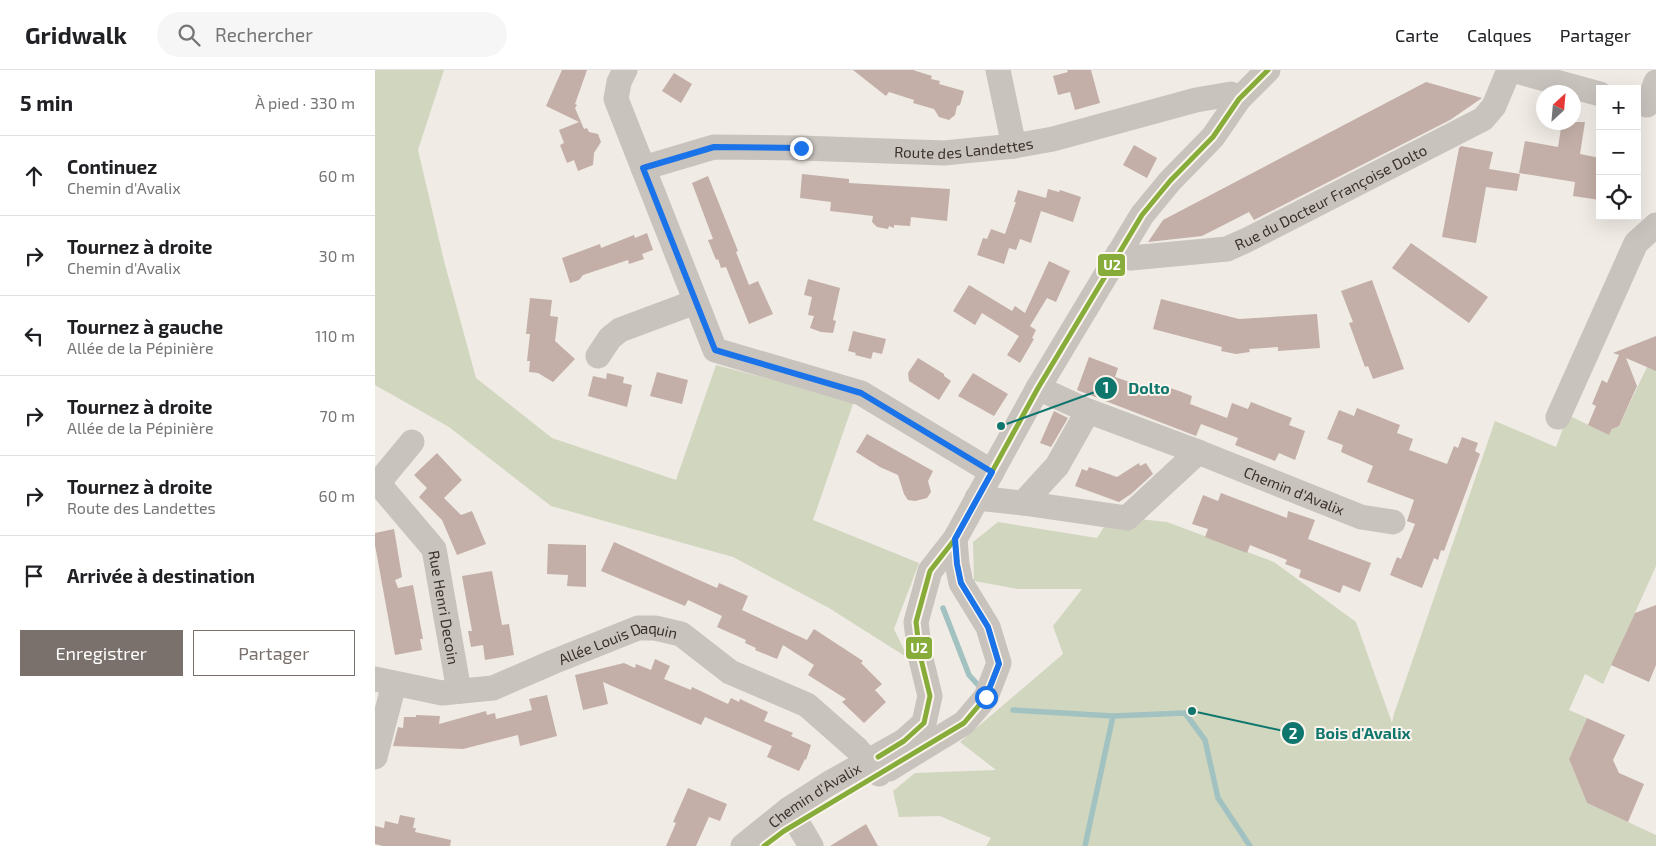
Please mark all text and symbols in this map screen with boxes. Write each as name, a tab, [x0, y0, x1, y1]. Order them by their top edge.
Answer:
search box	[157, 12, 507, 57]
text: Gridwalk	[25, 20, 127, 49]
icon: search	[175, 21, 203, 49]
text: Rechercher	[215, 23, 313, 46]
text: Carte	[1395, 24, 1439, 46]
text: Calques	[1467, 24, 1532, 46]
text: Partager	[1560, 24, 1631, 46]
north arrow	[1536, 85, 1581, 130]
map controls	[1596, 85, 1641, 220]
button: +	[1596, 85, 1641, 130]
text: 5 min	[20, 90, 73, 115]
text: À pied · 330 m	[255, 93, 355, 112]
button: −	[1596, 130, 1641, 175]
street label: Route des Landettes	[894, 134, 1035, 162]
route end	[790, 137, 813, 160]
street label: Rue du Docteur Françoise Dolto	[1232, 140, 1430, 253]
text: Continuez	[67, 155, 157, 178]
icon: ahead	[20, 162, 48, 190]
text: 60 m	[319, 166, 355, 185]
button: locate	[1596, 175, 1641, 220]
text: Chemin d'Avalix	[67, 178, 181, 197]
text: Tournez à droite	[67, 235, 213, 258]
icon: right	[20, 242, 48, 270]
text: 30 m	[319, 246, 355, 265]
line badge: U2	[1097, 253, 1126, 277]
text: U2	[1103, 256, 1121, 273]
text: Chemin d'Avalix	[67, 258, 181, 277]
text: Tournez à gauche	[67, 315, 223, 338]
icon: left	[20, 322, 48, 350]
text: 110 m	[315, 326, 355, 345]
text: Allée de la Pépinière	[67, 338, 213, 357]
callout: Dolto	[1093, 373, 1180, 404]
text: 1	[1103, 378, 1109, 396]
text: Dolto	[1128, 378, 1170, 397]
text: Tournez à droite	[67, 395, 213, 418]
icon: right	[20, 402, 48, 430]
text: 70 m	[320, 406, 355, 425]
text: Allée de la Pépinière	[67, 418, 213, 437]
street label: Chemin d'Avalix	[1241, 462, 1347, 519]
text: Tournez à droite	[67, 475, 213, 498]
icon: right	[20, 482, 48, 510]
text: 60 m	[319, 486, 355, 505]
text: Route des Landettes	[67, 498, 216, 517]
street label: Rue Henri Decoin	[425, 549, 463, 666]
icon: arrive	[20, 562, 48, 590]
text: Arrivée à destination	[67, 564, 255, 587]
street label: Allée Louis Daquin	[556, 619, 679, 668]
button: Enregistrer	[20, 630, 183, 676]
button: Partager	[193, 630, 355, 676]
line badge: U2	[905, 636, 933, 660]
text: U2	[910, 639, 928, 656]
route start	[975, 686, 998, 709]
callout: Bois d'Avalix	[1280, 718, 1421, 749]
text: Bois d'Avalix	[1315, 723, 1411, 742]
text: 2	[1289, 724, 1298, 742]
street label: Chemin d'Avalix	[764, 758, 864, 831]

